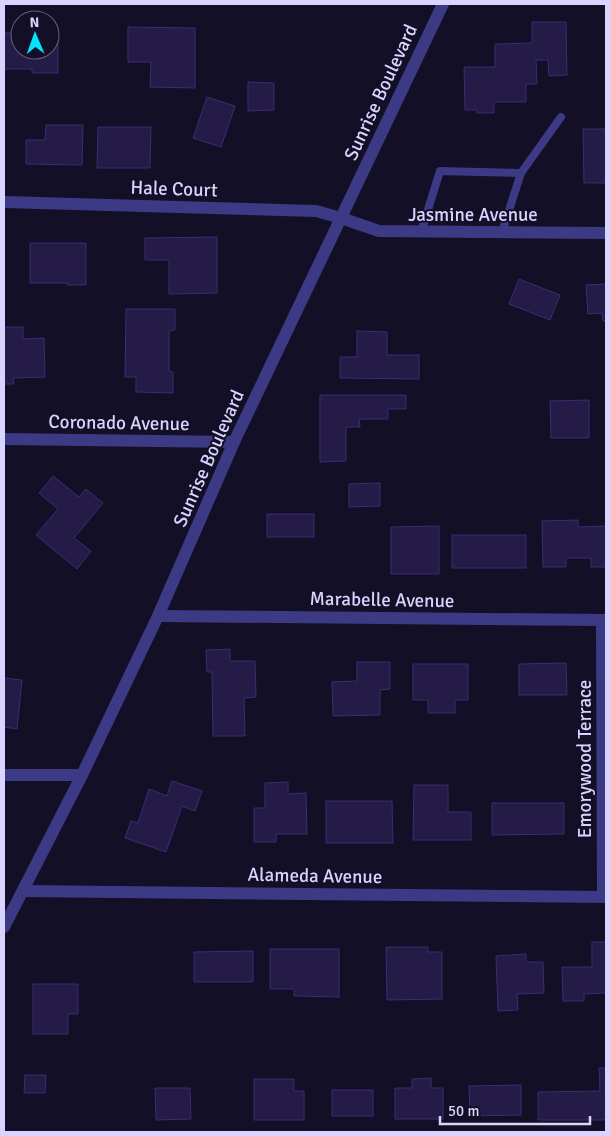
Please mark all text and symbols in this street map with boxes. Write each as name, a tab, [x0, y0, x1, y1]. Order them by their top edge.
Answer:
north arrow	[10, 10, 60, 60]
text: N	[29, 14, 40, 31]
street label: Sunrise Boulevard	[339, 21, 423, 164]
street label: Hale Court	[130, 175, 218, 203]
street label: Jasmine Avenue	[408, 203, 538, 227]
street label: Sunrise Boulevard	[168, 386, 250, 531]
street label: Coronado Avenue	[48, 410, 190, 436]
street label: Marabelle Avenue	[309, 587, 455, 613]
street label: Emorywood Terrace	[573, 680, 597, 838]
street label: Alameda Avenue	[247, 863, 383, 889]
scale bar	[440, 1094, 590, 1126]
text: 50 m	[448, 1102, 479, 1120]

